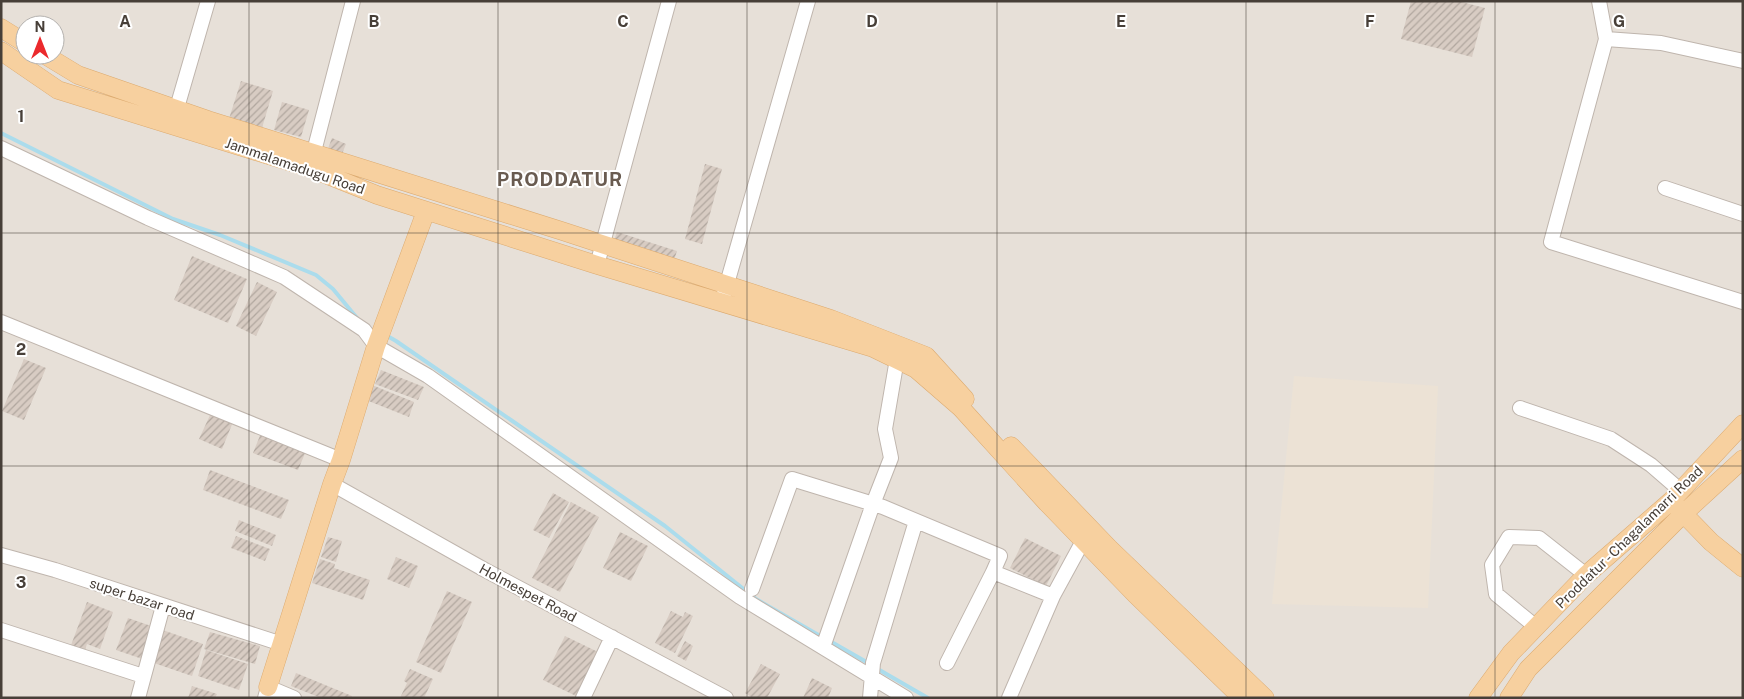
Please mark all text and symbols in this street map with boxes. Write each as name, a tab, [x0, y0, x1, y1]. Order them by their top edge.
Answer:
text: A	[119, 12, 131, 31]
text: B	[369, 12, 380, 31]
text: C	[617, 12, 629, 31]
text: D	[866, 12, 878, 31]
text: E	[1116, 12, 1126, 31]
text: F	[1365, 12, 1375, 31]
text: G	[1613, 12, 1625, 31]
north arrow	[15, 15, 65, 65]
text: N	[35, 19, 45, 35]
text: 1	[18, 107, 24, 126]
street label: Jammalamadugu Road	[223, 135, 367, 197]
district label: PRODDATUR	[497, 168, 623, 190]
text: 2	[16, 340, 26, 359]
street label: Proddatur - Chagalamarri Road	[1552, 462, 1706, 612]
street label: Holmespet Road	[477, 561, 579, 625]
text: 3	[16, 573, 26, 592]
street label: super bazar road	[88, 575, 196, 623]

